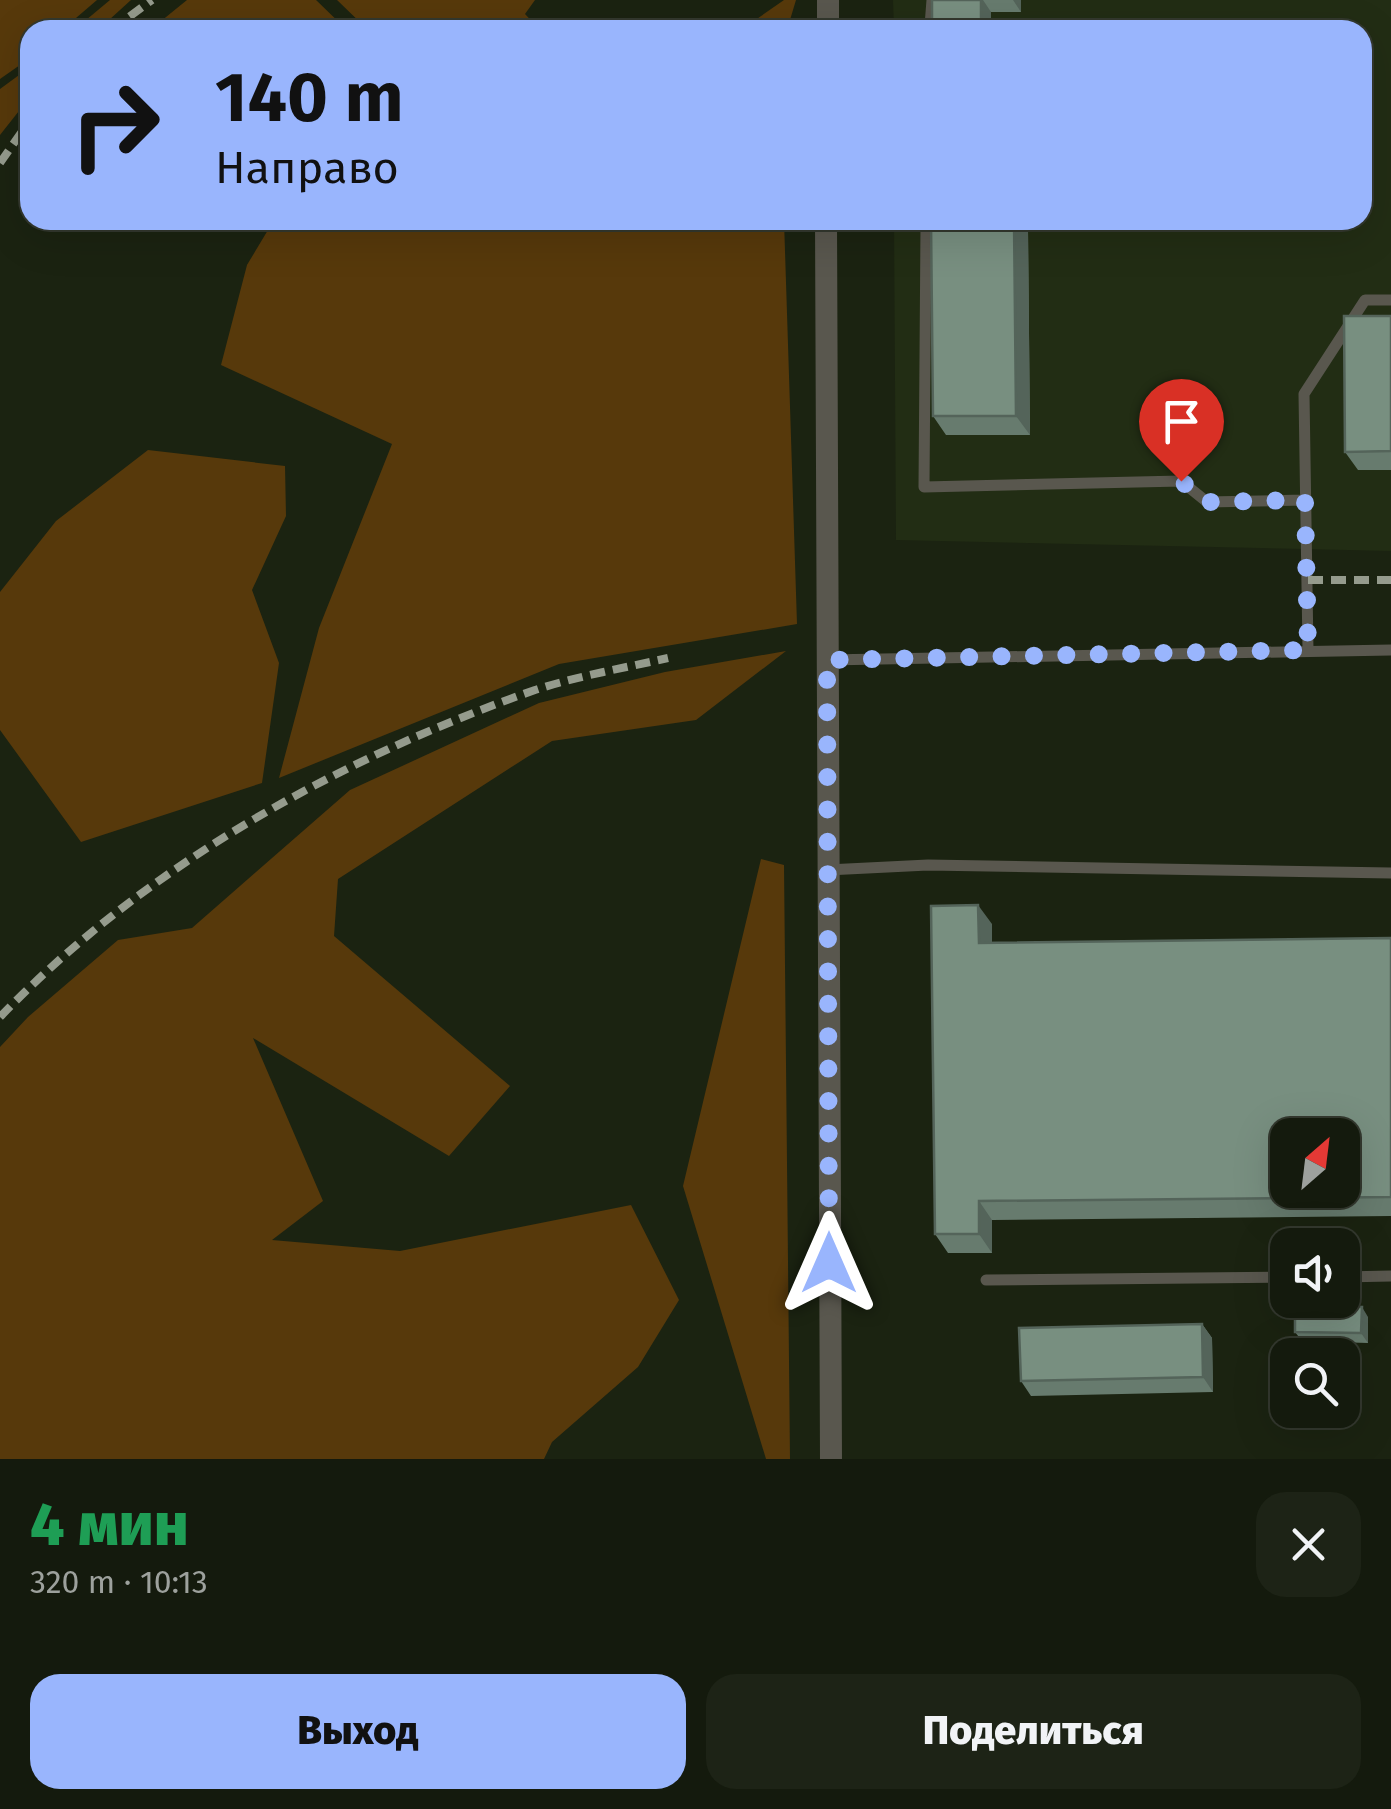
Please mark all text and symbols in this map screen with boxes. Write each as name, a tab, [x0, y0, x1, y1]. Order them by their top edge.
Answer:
text: 140 m	[215, 56, 404, 140]
icon: right	[50, 60, 180, 190]
text: Направо	[215, 141, 399, 195]
pin	[1139, 379, 1224, 482]
icon: arrive	[1154, 394, 1209, 449]
north arrow	[1270, 1118, 1360, 1208]
map controls	[1270, 1118, 1360, 1428]
position arrow	[777, 1211, 881, 1315]
button: sound	[1270, 1228, 1360, 1318]
button: search	[1270, 1338, 1360, 1428]
text: 4 мин	[30, 1489, 189, 1561]
button: close	[1256, 1492, 1361, 1597]
text: 320 m · 10:13	[30, 1563, 208, 1601]
button: Выход	[30, 1674, 686, 1789]
button: Поделиться	[706, 1674, 1361, 1789]

